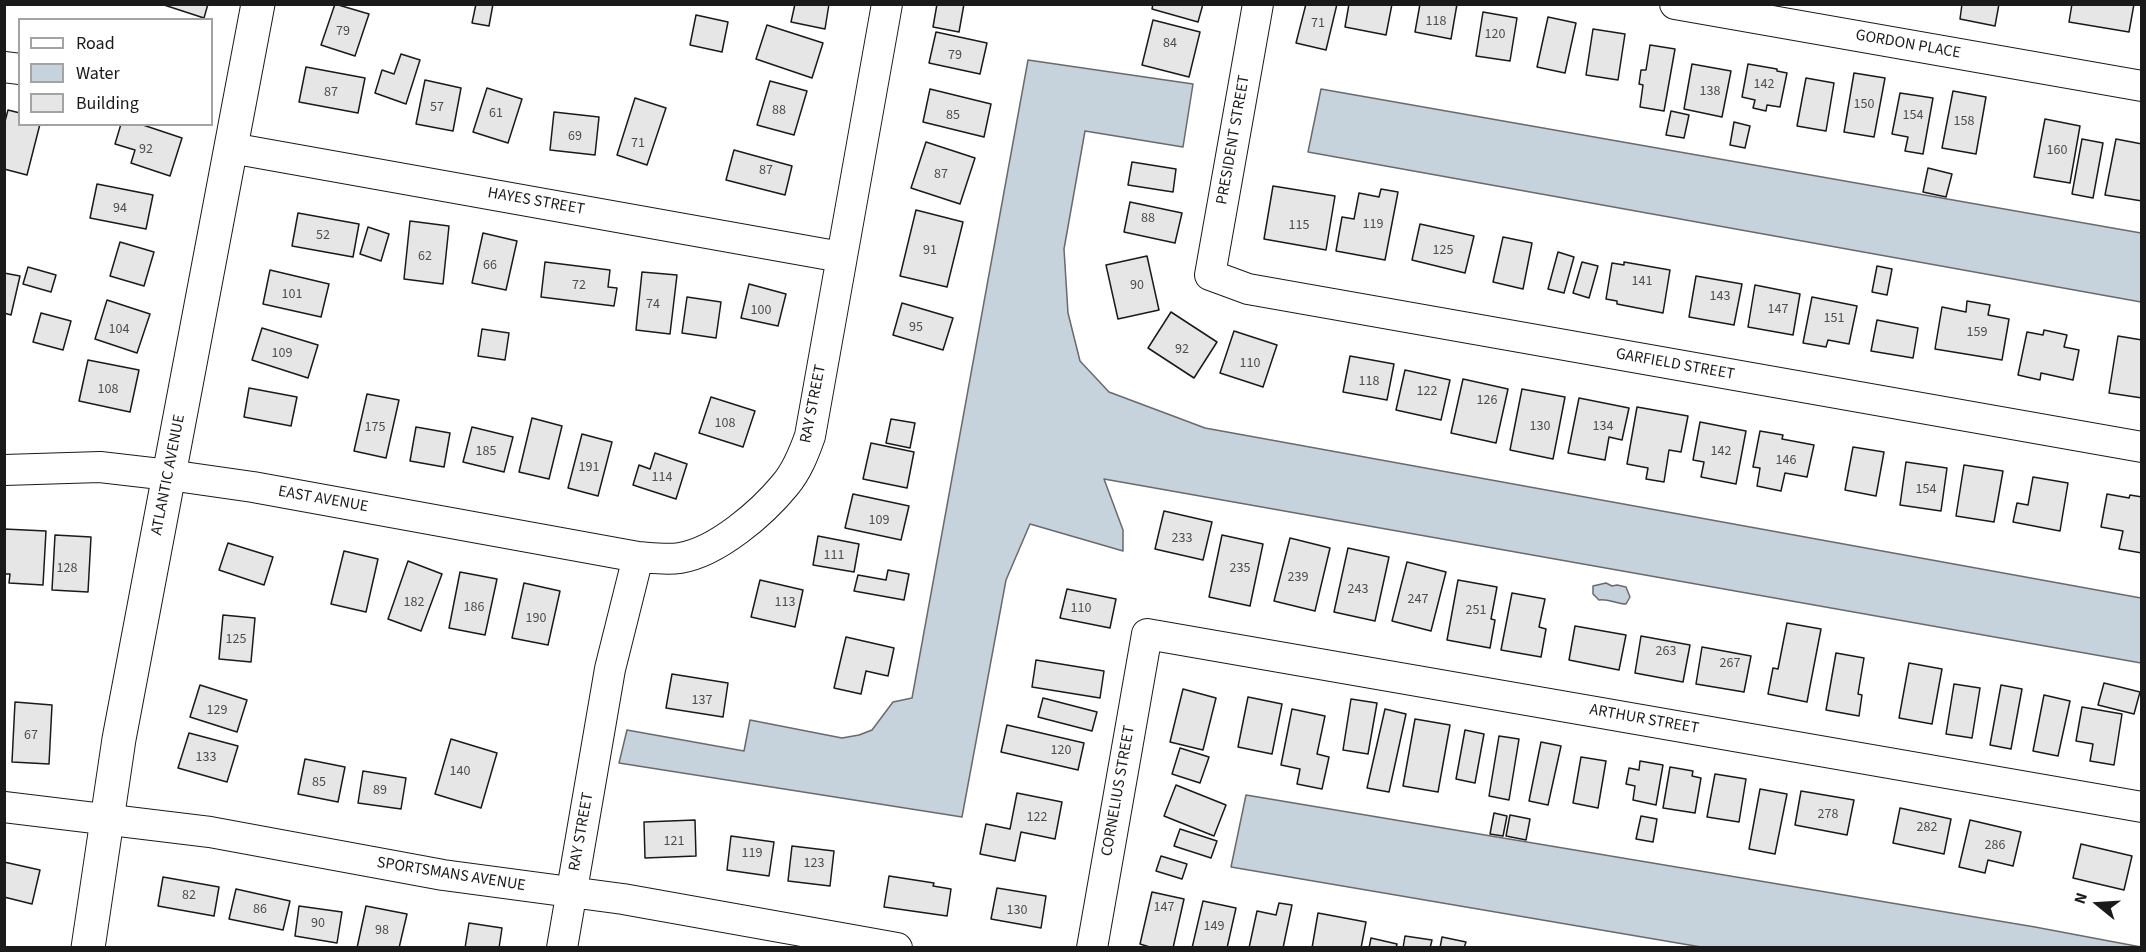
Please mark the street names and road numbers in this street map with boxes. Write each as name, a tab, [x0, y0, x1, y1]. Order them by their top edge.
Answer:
street label: GORDON PLACE	[1854, 26, 1962, 64]
street label: PRESIDENT STREET	[1213, 74, 1255, 206]
street label: HAYES STREET	[486, 184, 586, 220]
street label: GARFIELD STREET	[1614, 345, 1736, 385]
street label: RAY STREET	[797, 363, 831, 445]
street label: ATLANTIC AVENUE	[148, 413, 190, 537]
street label: EAST AVENUE	[276, 483, 370, 517]
street label: ARTHUR STREET	[1588, 701, 1700, 739]
street label: CORNELIUS STREET	[1098, 724, 1140, 858]
street label: RAY STREET	[566, 791, 598, 873]
street label: SPORTSMANS AVENUE	[375, 854, 527, 896]

